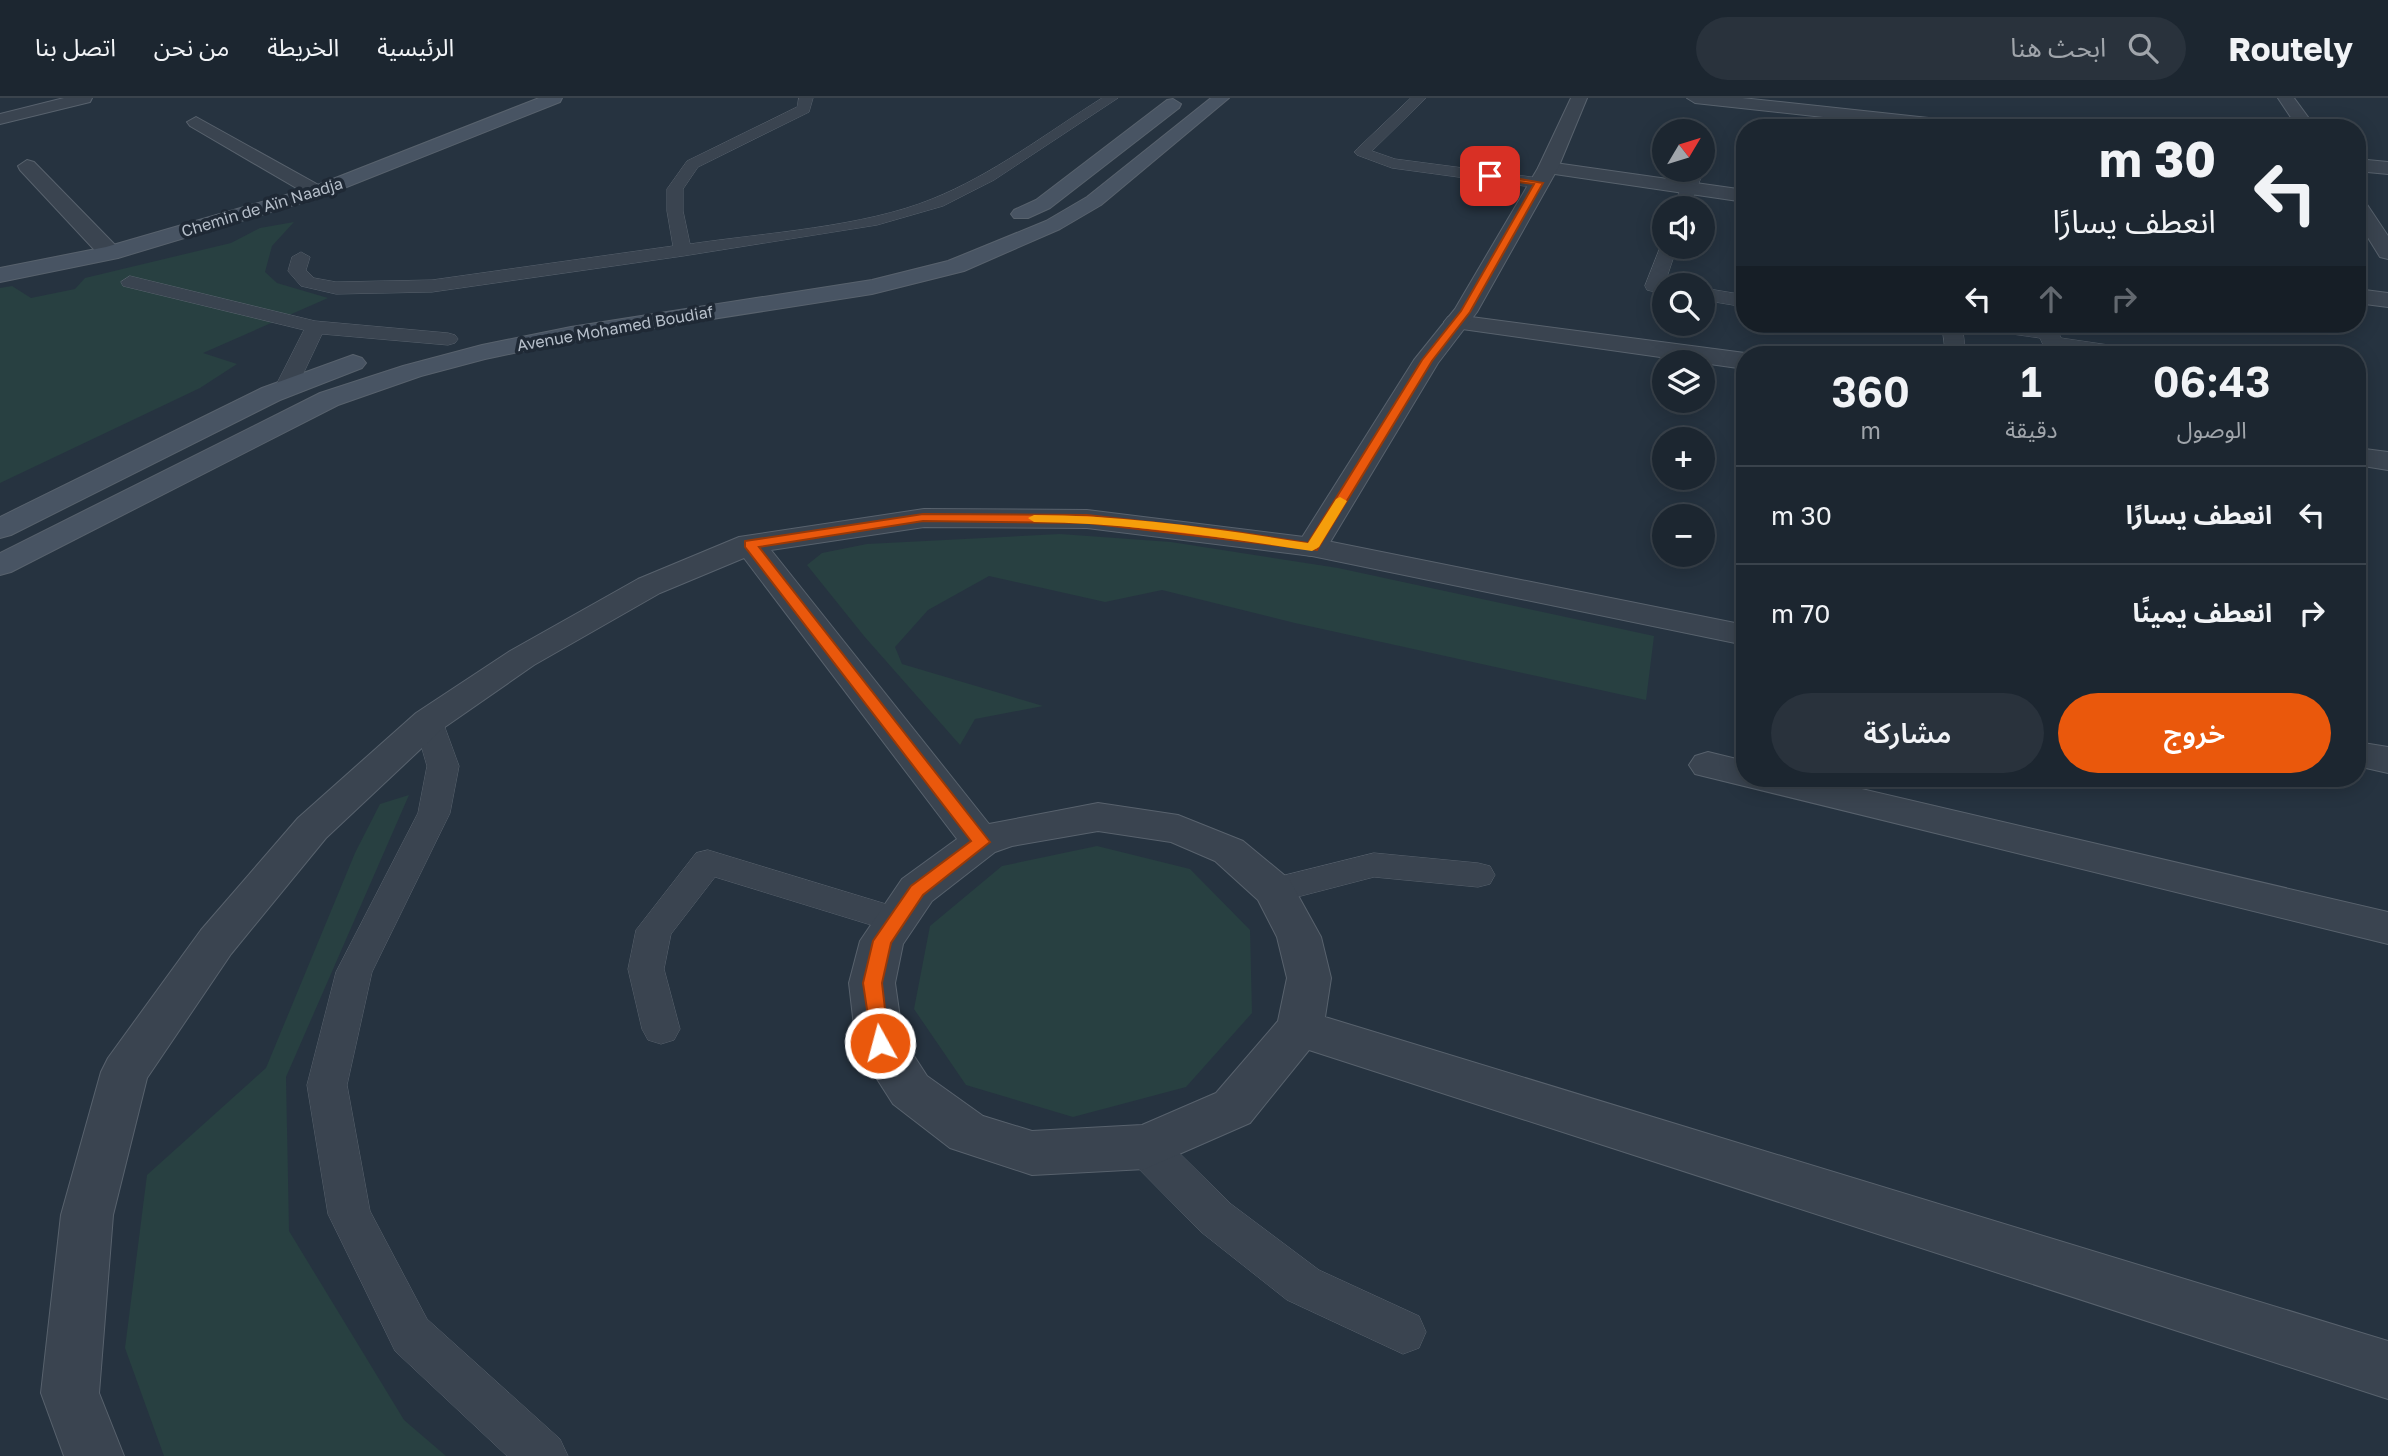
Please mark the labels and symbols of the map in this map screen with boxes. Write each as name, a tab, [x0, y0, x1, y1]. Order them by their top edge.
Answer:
north arrow	[1652, 119, 1715, 182]
pin	[1460, 146, 1520, 206]
street label: Chemin de Aïn Naadja	[179, 173, 345, 241]
street label: Avenue Mohamed Boudiaf	[515, 301, 715, 355]
position arrow	[843, 1006, 917, 1080]

